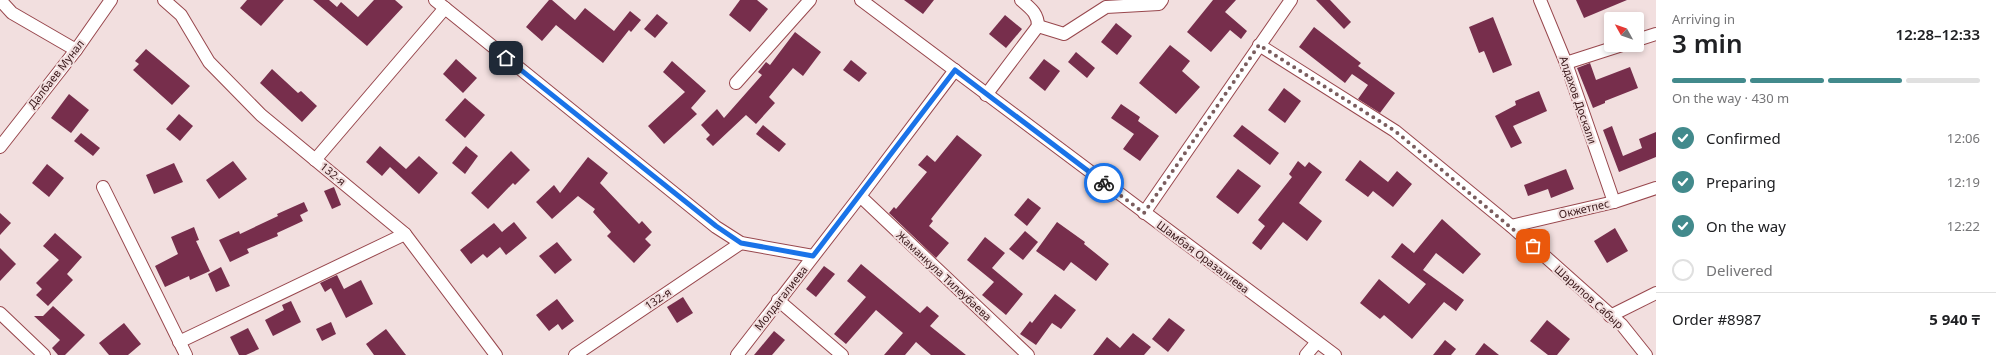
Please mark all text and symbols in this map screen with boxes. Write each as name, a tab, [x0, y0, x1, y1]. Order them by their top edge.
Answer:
text: Arriving in	[1672, 10, 1735, 28]
north arrow	[1604, 12, 1644, 52]
map controls	[1604, 12, 1644, 52]
text: 12:28–12:33	[1896, 24, 1980, 44]
text: 3 min	[1672, 25, 1743, 61]
street label: Далбаев Мунал	[24, 36, 87, 111]
pin	[489, 41, 523, 75]
icon: home	[495, 47, 517, 69]
street label: Алдахов Доскали	[1556, 54, 1601, 146]
text: On the way · 430 m	[1672, 89, 1789, 107]
icon: check	[1672, 127, 1694, 149]
text: Confirmed	[1706, 128, 1781, 148]
text: 12:06	[1947, 129, 1980, 147]
street label: 132-я	[317, 159, 349, 188]
courier	[1084, 163, 1124, 203]
icon: check	[1672, 171, 1694, 193]
icon: bike	[1093, 172, 1115, 194]
text: Preparing	[1706, 172, 1776, 192]
text: 12:19	[1947, 173, 1980, 191]
street label: Окжетпес	[1557, 195, 1611, 222]
icon: check	[1672, 215, 1694, 237]
text: On the way	[1706, 216, 1786, 236]
street label: Шамбая Оразалиева	[1154, 217, 1253, 296]
text: 12:22	[1947, 217, 1980, 235]
street label: Жаманкула Тилеубаева	[893, 227, 995, 324]
pin	[1516, 229, 1550, 263]
icon: bag	[1522, 235, 1544, 257]
text: Delivered	[1706, 260, 1773, 280]
street label: Молдагалиева	[751, 262, 811, 333]
street label: Шарипов Сабыр	[1552, 262, 1627, 332]
street label: 132-я	[642, 284, 674, 313]
text: Order #8987	[1672, 309, 1761, 329]
text: 5 940 ₸	[1929, 309, 1980, 329]

